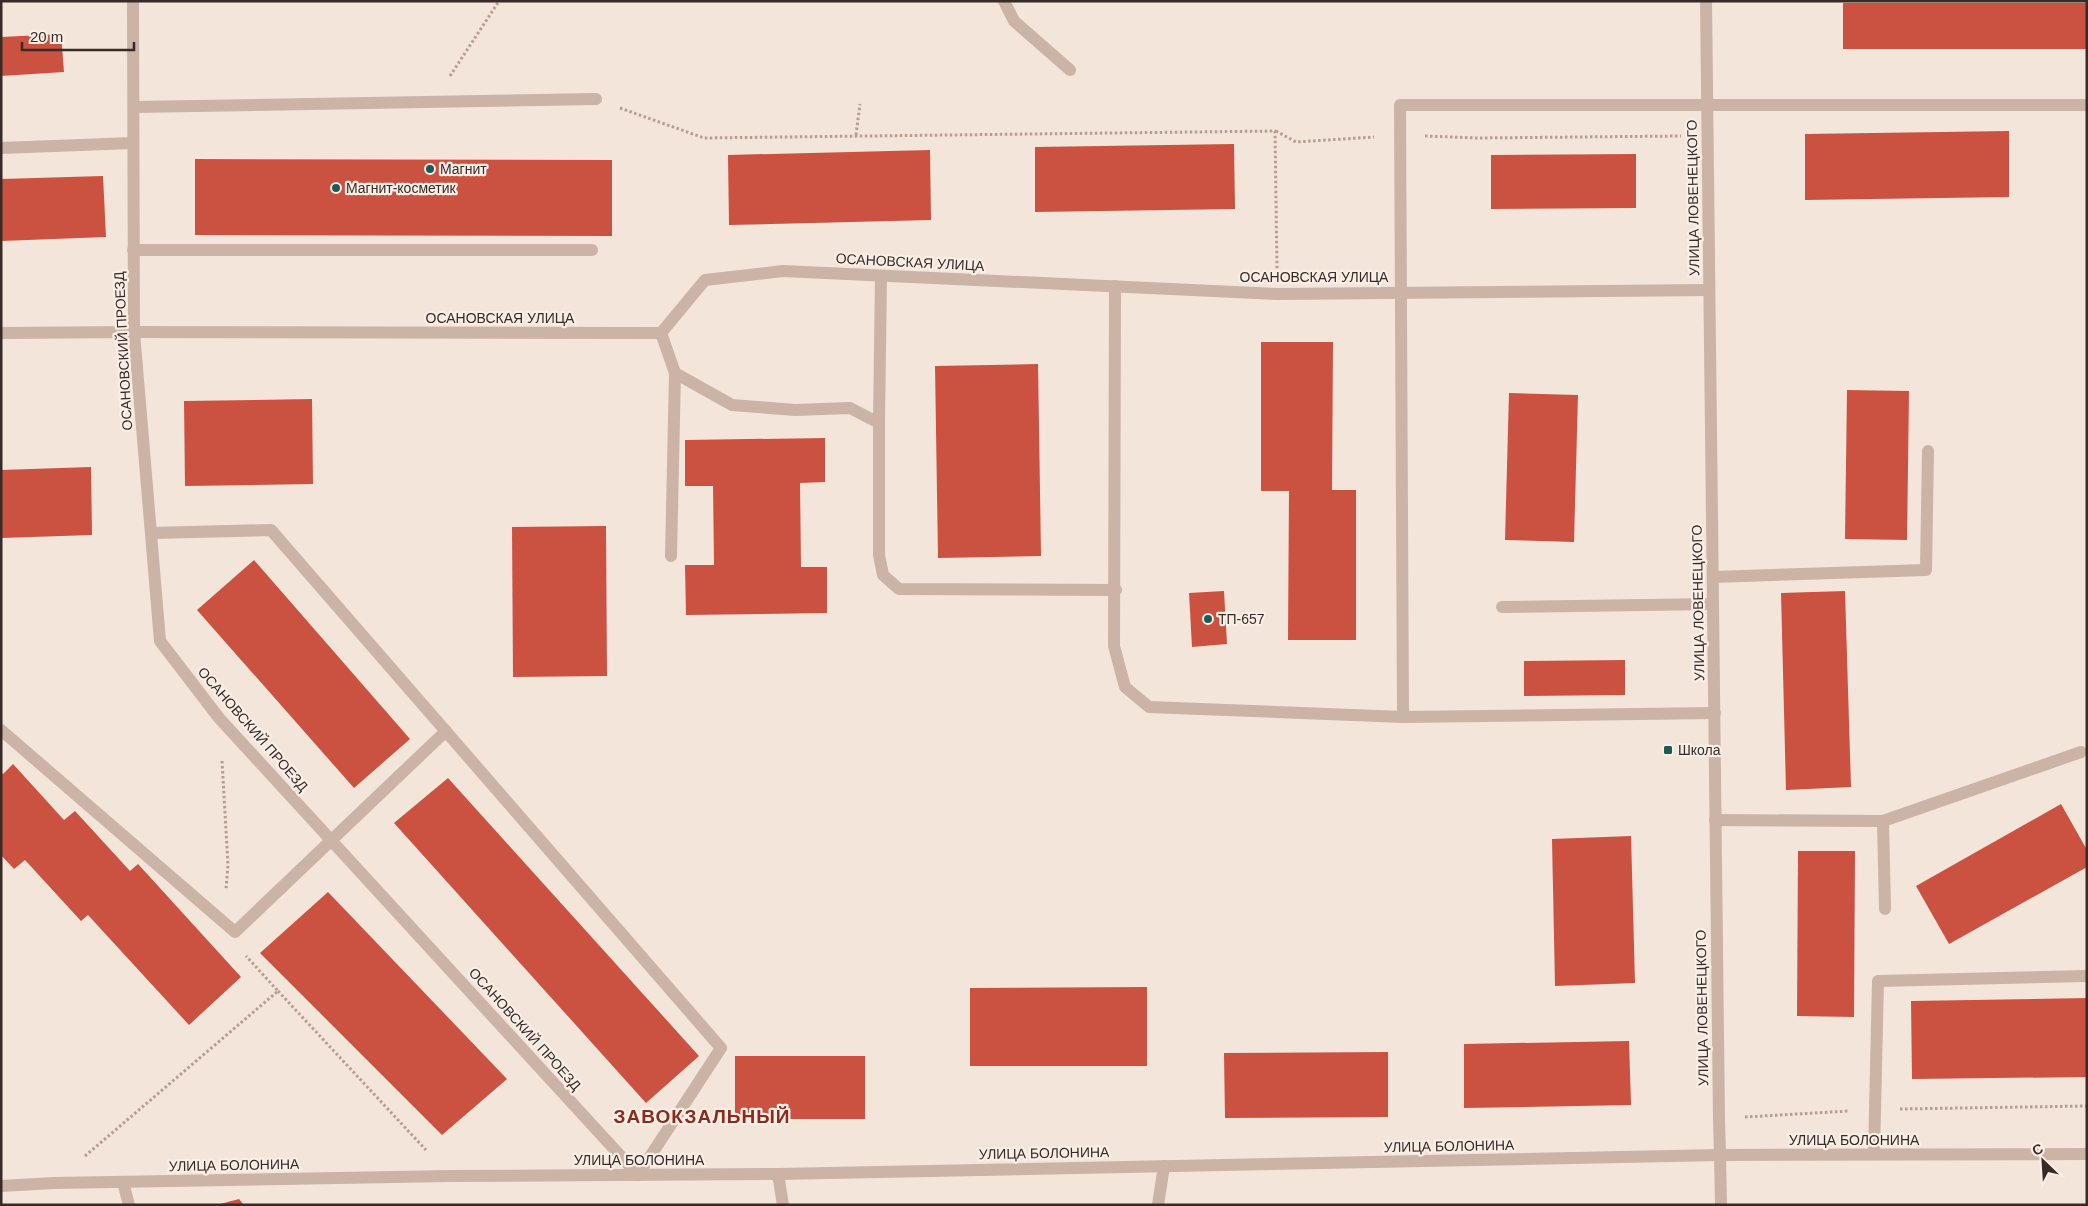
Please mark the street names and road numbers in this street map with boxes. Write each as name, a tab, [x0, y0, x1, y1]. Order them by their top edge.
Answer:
street label: УЛИЦА ЛОВЕНЕЦКОГО	[1684, 120, 1702, 276]
street label: ОСАНОВСКАЯ УЛИЦА	[835, 250, 985, 274]
street label: ОСАНОВСКАЯ УЛИЦА	[1240, 269, 1389, 285]
street label: ОСАНОВСКИЙ ПРОЕЗД	[110, 271, 135, 431]
street label: ОСАНОВСКАЯ УЛИЦА	[426, 310, 575, 326]
street label: УЛИЦА ЛОВЕНЕЦКОГО	[1689, 525, 1707, 681]
street label: ОСАНОВСКИЙ ПРОЕЗД	[195, 663, 312, 795]
street label: УЛИЦА ЛОВЕНЕЦКОГО	[1693, 930, 1711, 1086]
street label: ОСАНОВСКИЙ ПРОЕЗД	[466, 964, 585, 1094]
street label: УЛИЦА БОЛОНИНА	[1789, 1132, 1920, 1148]
street label: УЛИЦА БОЛОНИНА	[1384, 1137, 1515, 1155]
street label: УЛИЦА БОЛОНИНА	[979, 1144, 1110, 1162]
street label: УЛИЦА БОЛОНИНА	[574, 1152, 705, 1168]
street label: УЛИЦА БОЛОНИНА	[169, 1156, 300, 1174]

